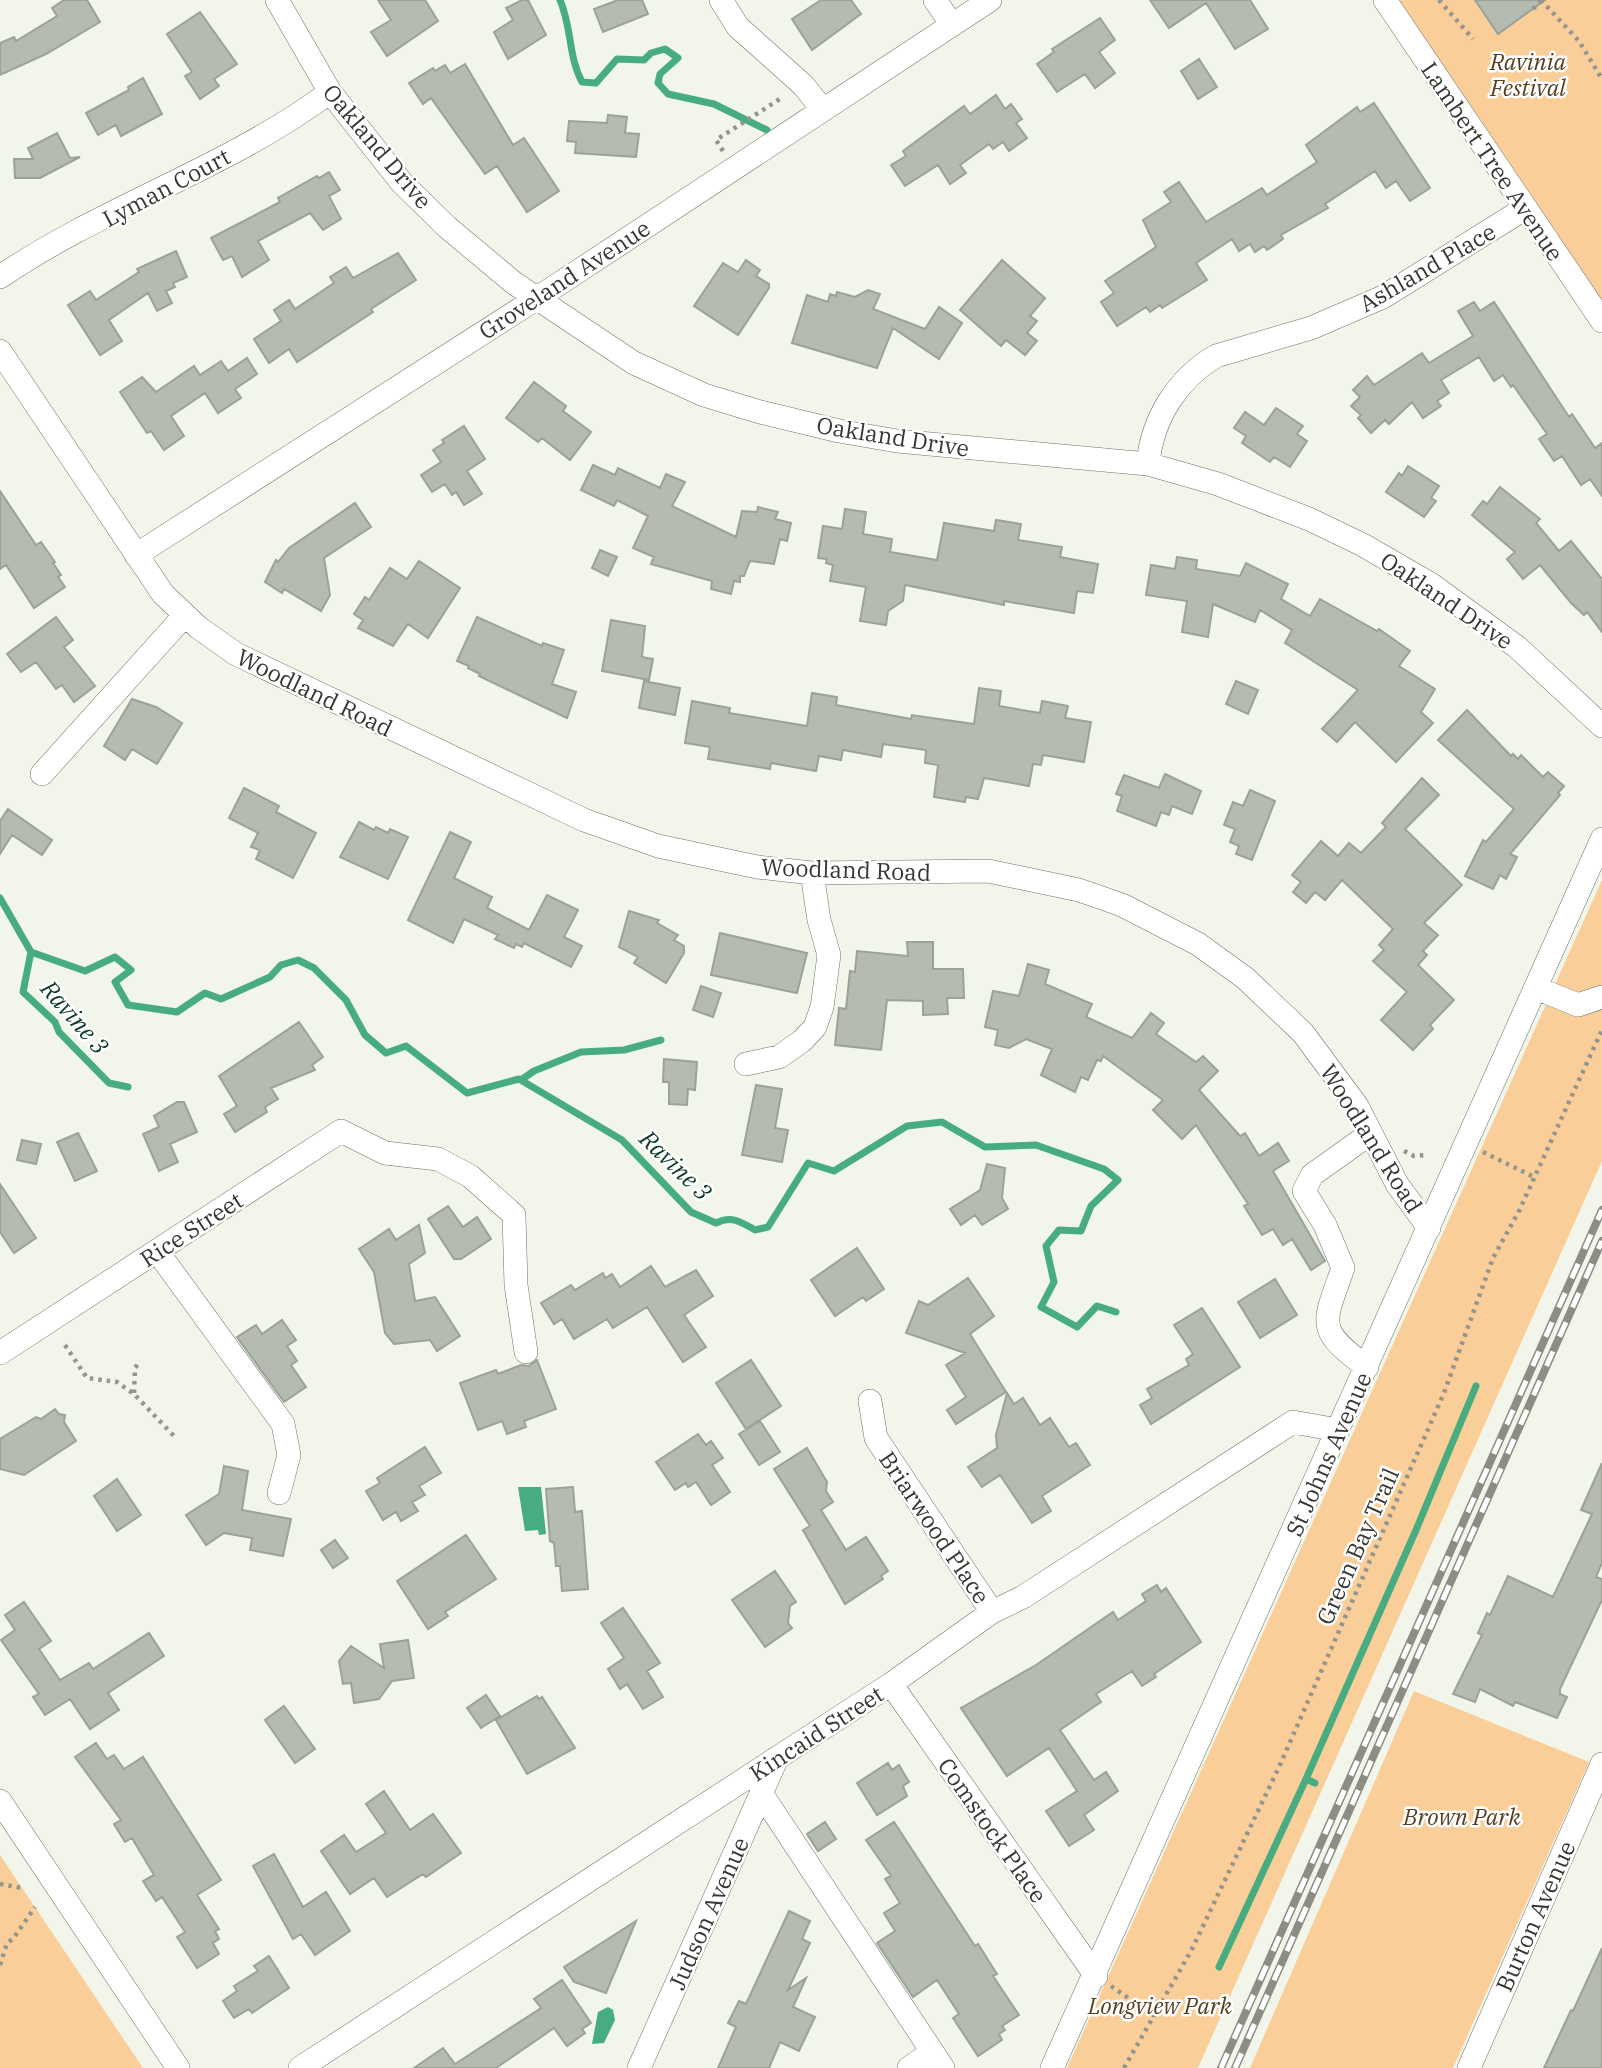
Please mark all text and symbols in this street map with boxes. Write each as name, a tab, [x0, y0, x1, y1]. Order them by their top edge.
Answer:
park label: Ravinia Festival	[1489, 46, 1567, 102]
street label: Lambert Tree Avenue	[1415, 56, 1571, 266]
street label: Oakland Drive	[317, 77, 439, 215]
street label: Lyman Court	[97, 141, 235, 233]
street label: Groveland Avenue	[473, 212, 655, 346]
street label: Ashland Place	[1353, 216, 1501, 318]
street label: Oakland Drive	[815, 409, 971, 463]
street label: Oakland Drive	[1375, 545, 1519, 655]
street label: Woodland Road	[232, 641, 398, 743]
street label: Woodland Road	[761, 851, 931, 887]
water label: Ravine 3	[33, 972, 116, 1061]
street label: Woodland Road	[1314, 1058, 1430, 1218]
water label: Ravine 3	[632, 1122, 719, 1207]
street label: Rice Street	[134, 1185, 248, 1273]
street label: St Johns Avenue	[1278, 1367, 1378, 1541]
street label: Briarwood Place	[873, 1445, 997, 1609]
street label: Green Bay Trail	[1309, 1463, 1405, 1629]
street label: Kincaid Street	[743, 1679, 889, 1787]
street label: Comstock Place	[932, 1752, 1054, 1908]
park label: Brown Park	[1402, 1801, 1521, 1831]
street label: Judson Avenue	[661, 1832, 755, 1994]
street label: Burton Avenue	[1488, 1836, 1582, 1996]
park label: Longview Park	[1087, 1990, 1233, 2020]

